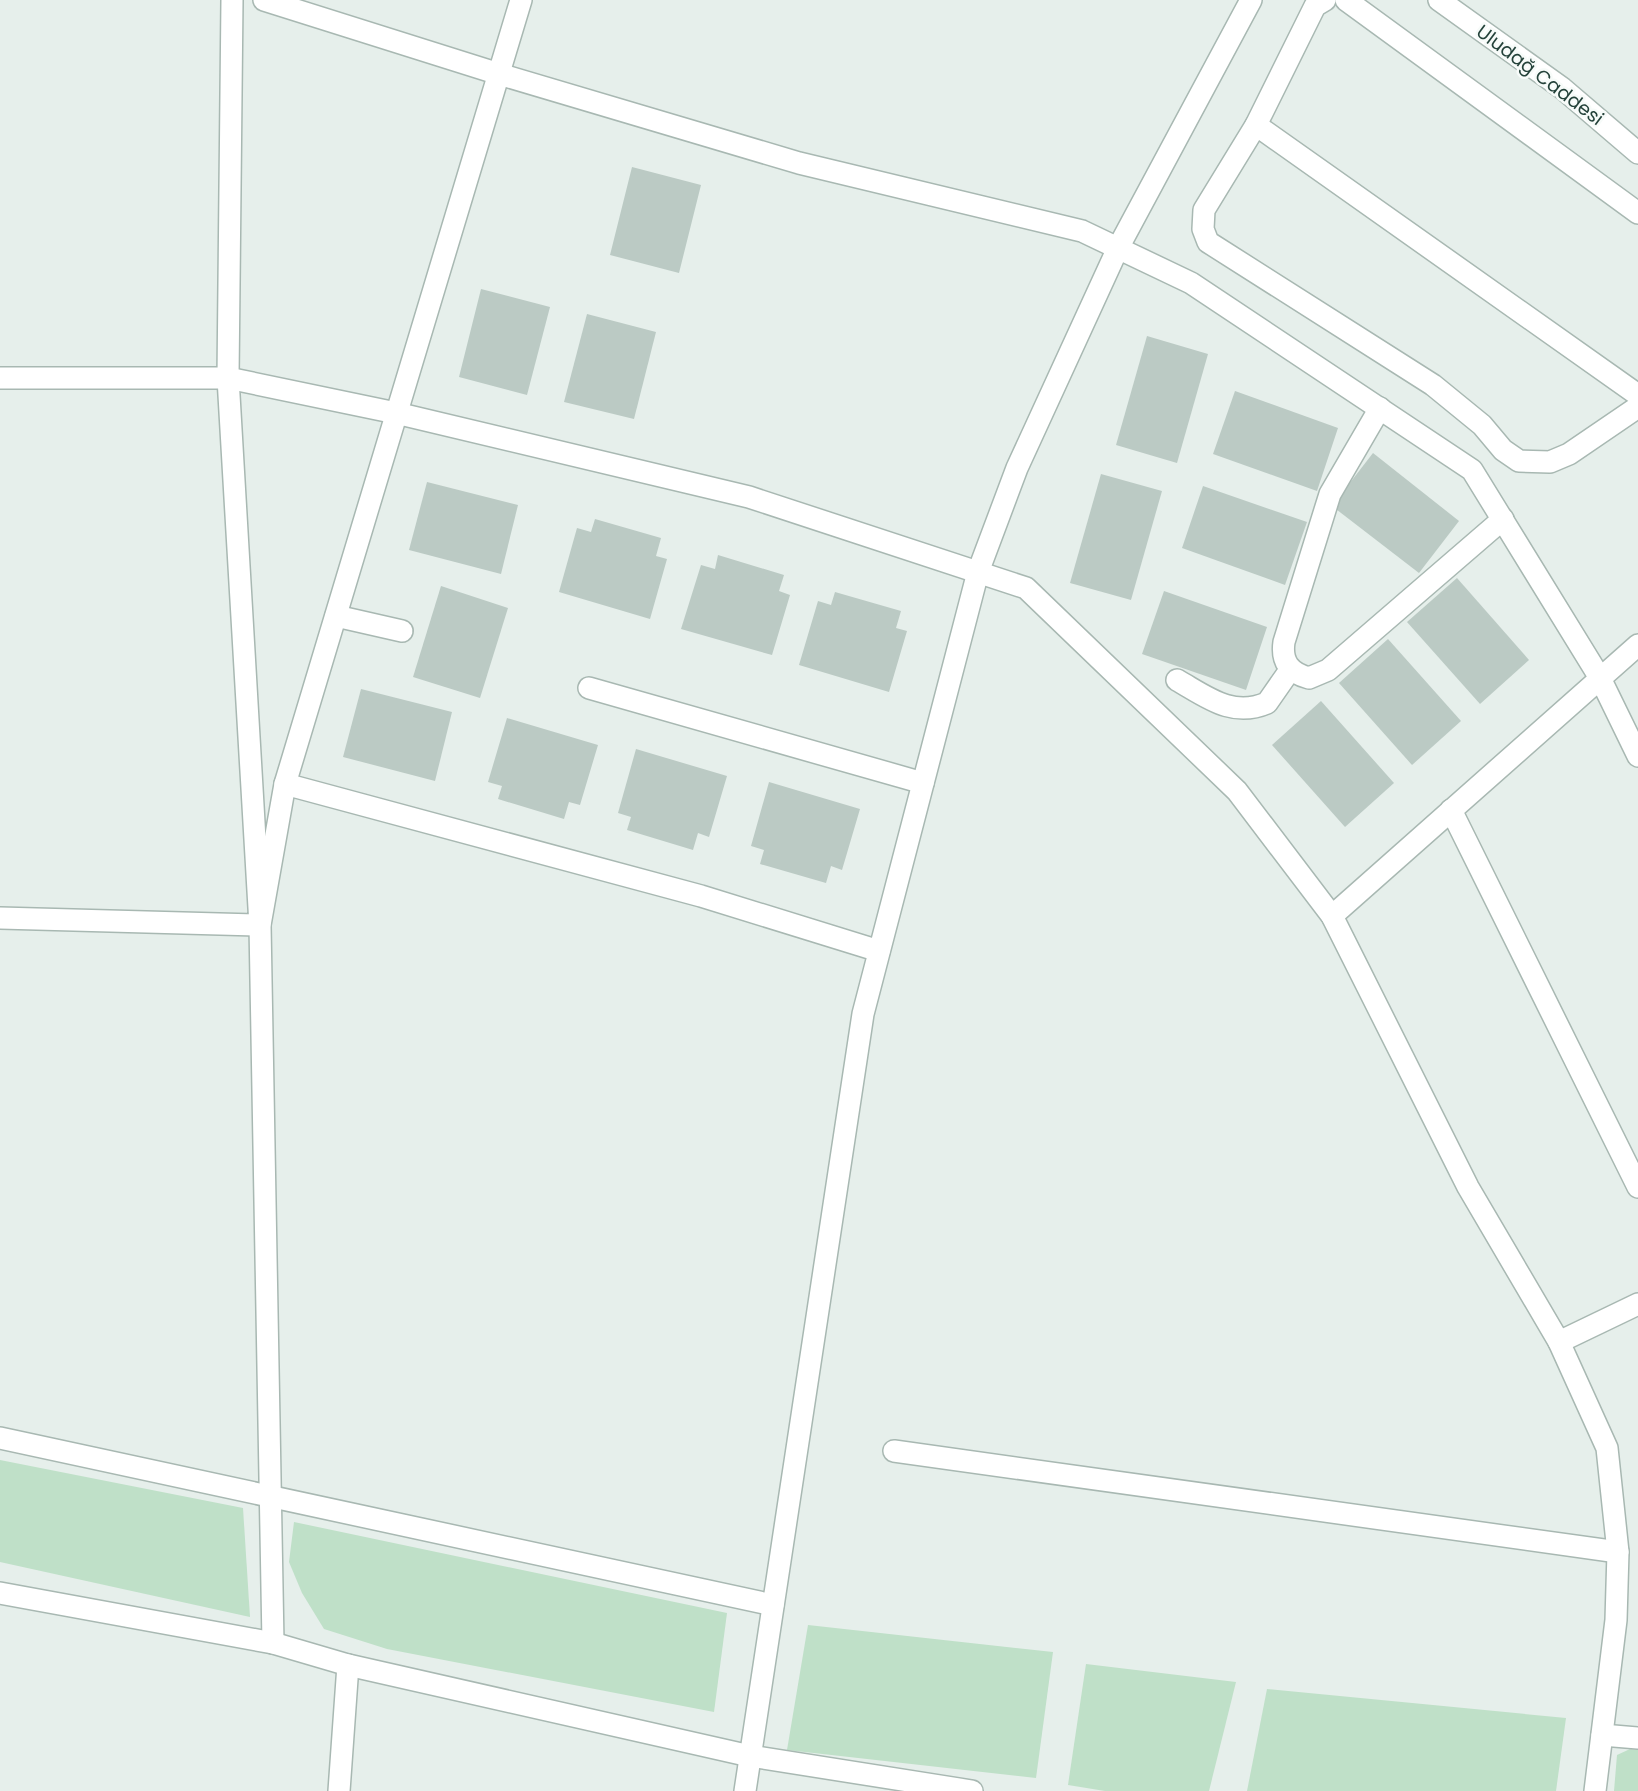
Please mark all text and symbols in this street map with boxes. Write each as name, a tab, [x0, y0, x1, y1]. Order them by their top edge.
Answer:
street label: Uludağ Caddesi	[1471, 18, 1609, 132]

